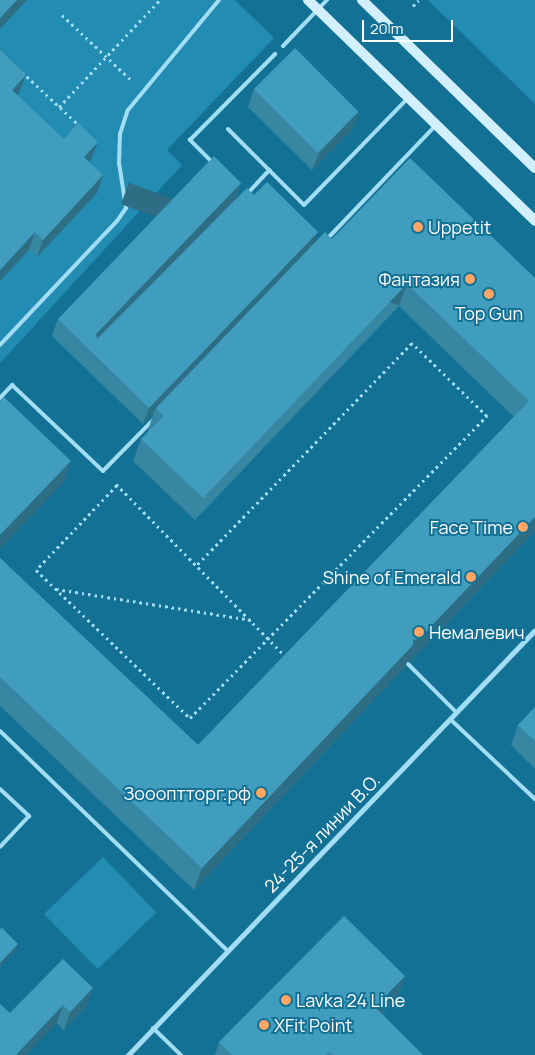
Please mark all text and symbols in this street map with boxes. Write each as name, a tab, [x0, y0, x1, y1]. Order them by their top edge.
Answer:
scale bar	[365, 10, 456, 42]
text: 20 m	[370, 18, 403, 39]
place label: Uppetit	[428, 216, 491, 238]
marker: Uppetit	[412, 221, 424, 233]
place label: Фантазия	[379, 268, 460, 290]
marker: Фантазия	[464, 273, 476, 285]
marker: Top Gun	[483, 288, 495, 300]
place label: Top Gun	[455, 302, 523, 324]
place label: Face Time	[430, 516, 513, 538]
marker: Face Time	[517, 521, 529, 533]
place label: Shine of Emerald	[323, 566, 461, 588]
marker: Shine of Emerald	[465, 571, 477, 583]
place label: Немалевич	[429, 621, 525, 643]
marker: Немалевич	[413, 626, 425, 638]
street label: 24-25-я линии В.О.	[260, 769, 384, 897]
place label: Зоооптторг.рф	[124, 782, 251, 804]
marker: Зоооптторг.рф	[255, 787, 267, 799]
place label: Lavka 24 Line	[296, 989, 405, 1011]
marker: Lavka 24 Line	[280, 994, 292, 1006]
place label: XFit Point	[274, 1014, 353, 1036]
marker: XFit Point	[258, 1019, 270, 1031]

